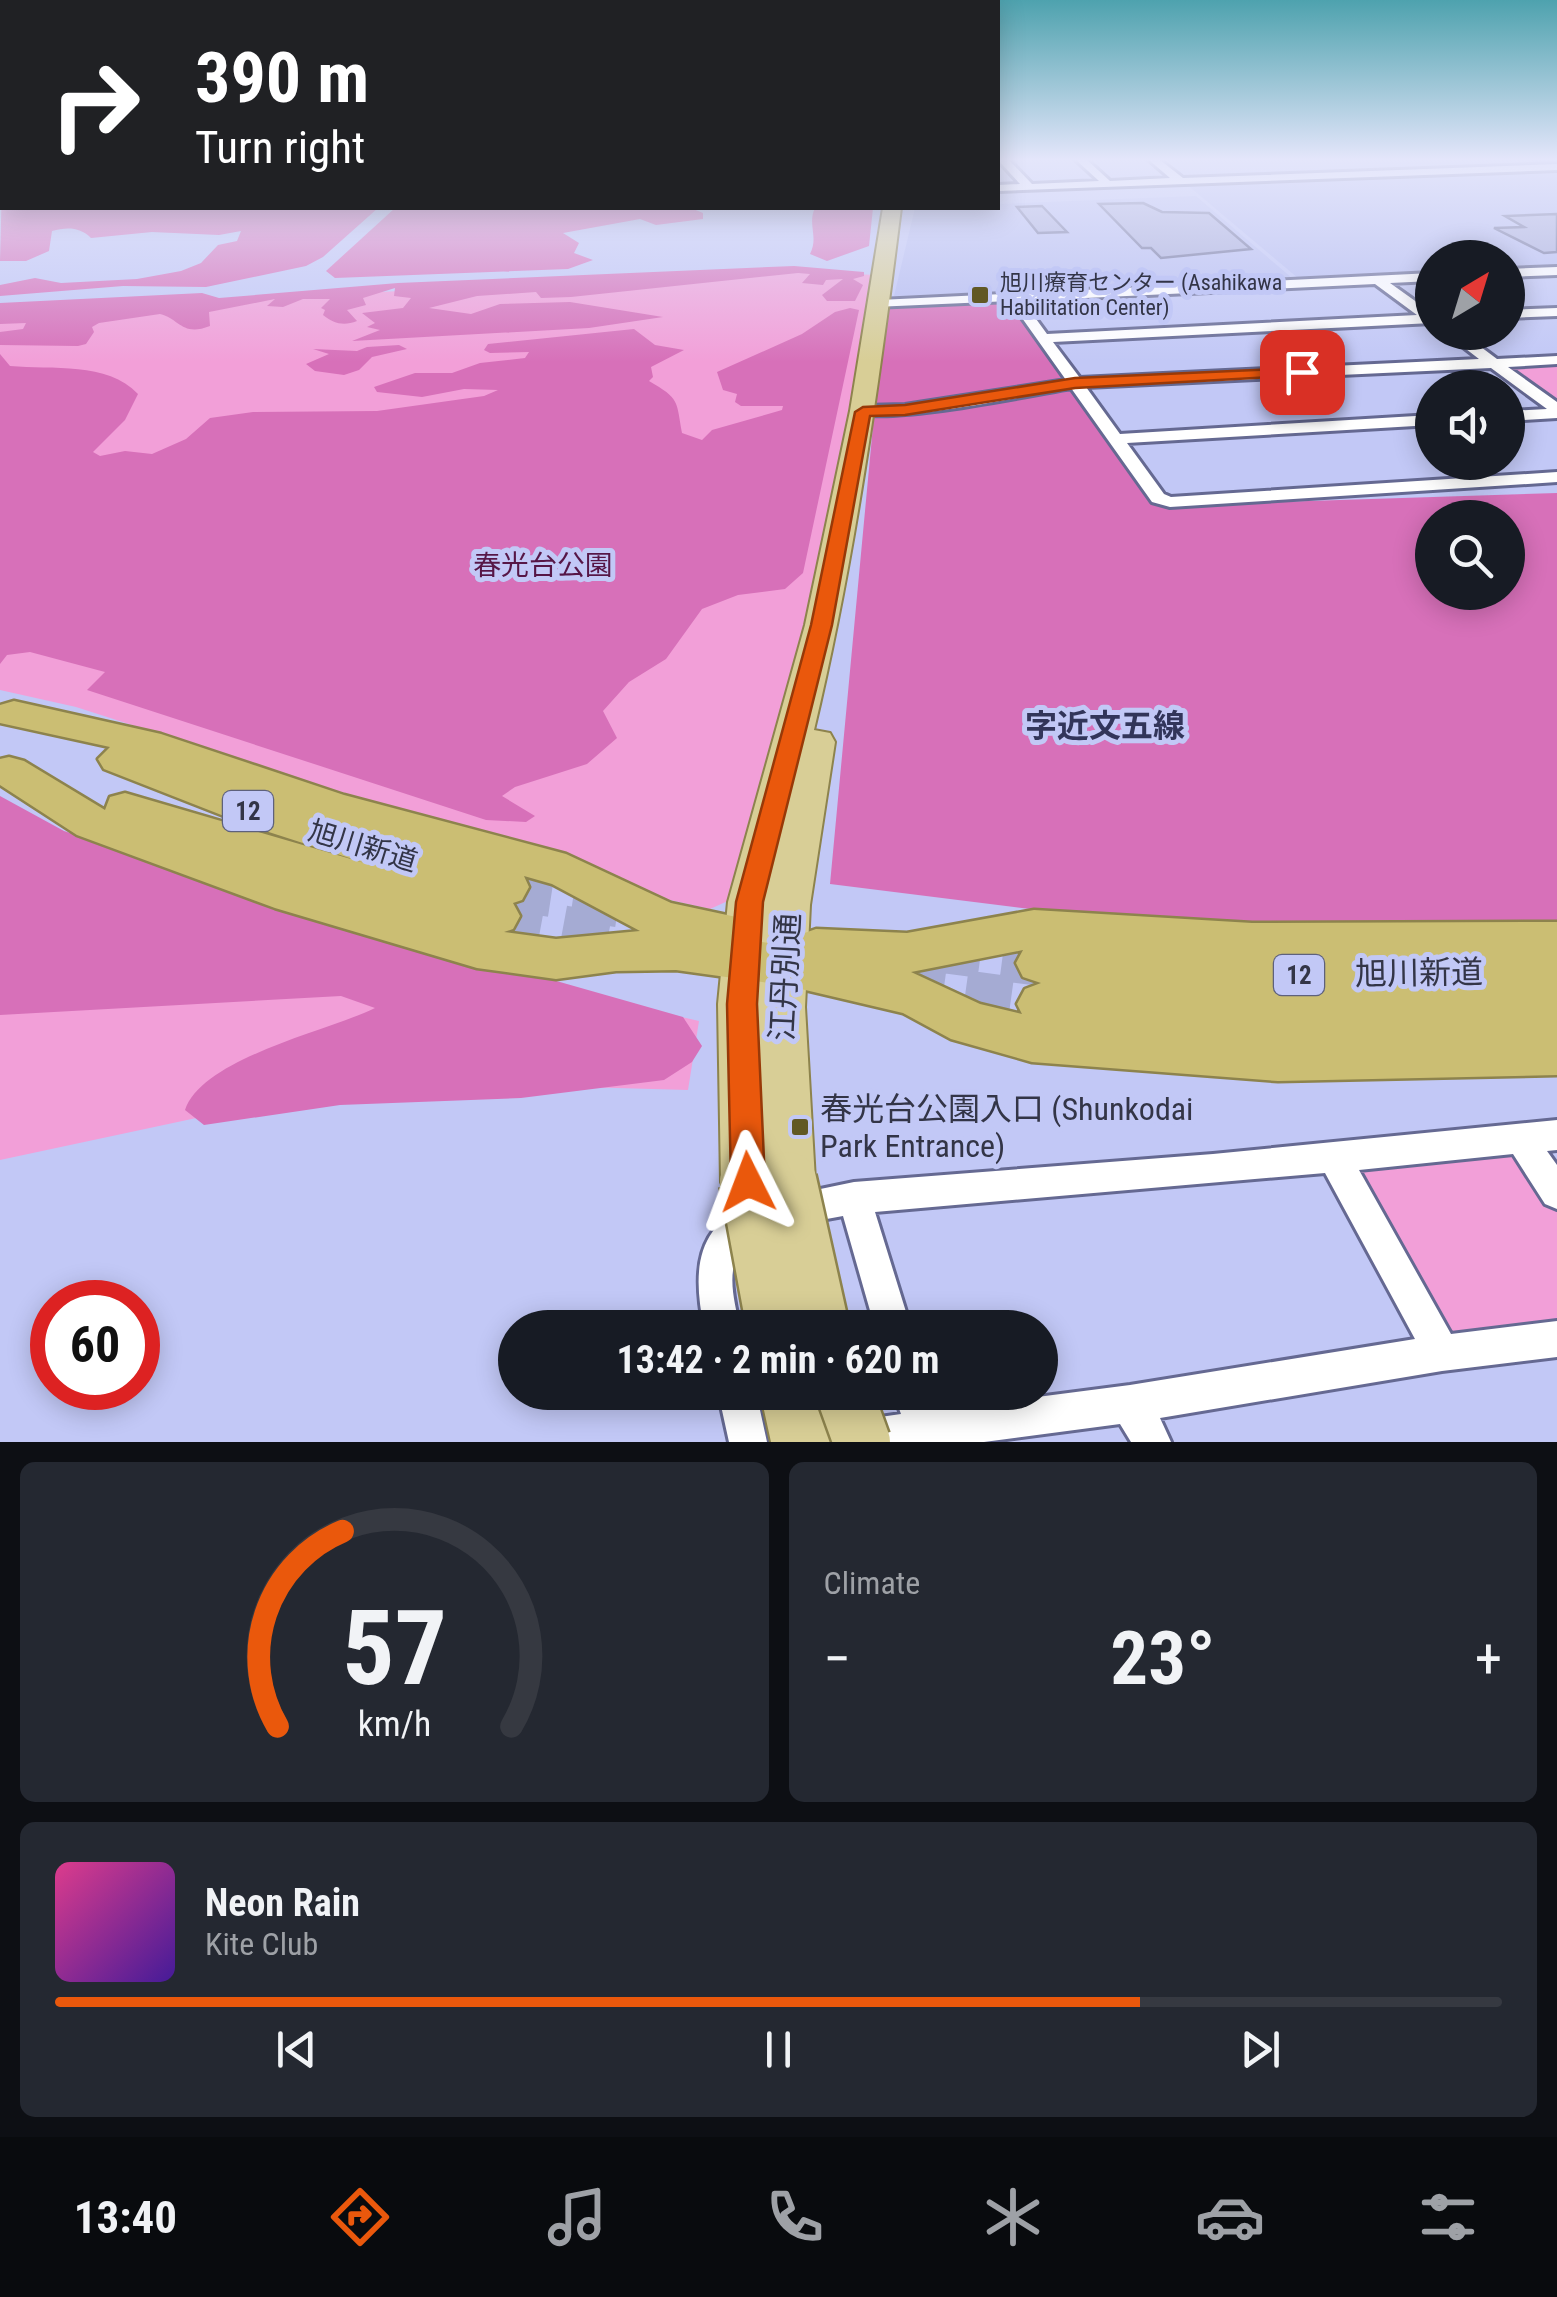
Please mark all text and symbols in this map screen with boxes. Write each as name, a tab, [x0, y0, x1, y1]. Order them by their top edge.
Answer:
text: 390 m	[195, 37, 369, 119]
icon: right	[30, 40, 160, 170]
text: Turn right	[195, 121, 365, 174]
north arrow	[1415, 240, 1525, 350]
map controls	[1415, 240, 1525, 610]
place label: 旭川療育センター (Asahikawa Habilitation Center)	[1000, 270, 1282, 321]
marker: 旭川療育センター (Asahikawa Habilitation Center)	[969, 284, 991, 306]
pin	[1260, 330, 1345, 415]
icon: arrive	[1275, 345, 1330, 400]
button: sound	[1415, 370, 1525, 480]
button: search	[1415, 500, 1525, 610]
park label: 春光台公園	[473, 549, 613, 582]
district label: 字近文五線	[1025, 707, 1185, 745]
road number: 12	[223, 791, 273, 831]
street label: 旭川新道	[305, 814, 421, 878]
street label: 江丹別通	[763, 912, 807, 1042]
street label: 旭川新道	[1355, 953, 1483, 993]
road number: 12	[1274, 955, 1324, 995]
place label: 春光台公園入口 (Shunkodai Park Entrance)	[820, 1090, 1193, 1165]
marker: 春光台公園入口 (Shunkodai Park Entrance)	[789, 1116, 811, 1138]
position arrow	[696, 1130, 800, 1234]
speed limit sign: 60	[30, 1280, 160, 1410]
text: 13:42 · 2 min · 620 m	[617, 1338, 939, 1382]
text: Climate	[824, 1564, 920, 1602]
text: 57	[342, 1588, 447, 1709]
text: 23°	[1110, 1614, 1215, 1702]
text: −	[824, 1627, 851, 1691]
text: +	[1475, 1627, 1502, 1691]
text: km/h	[357, 1703, 431, 1745]
text: Neon Rain	[205, 1881, 360, 1925]
text: Kite Club	[205, 1925, 318, 1963]
icon: previous	[269, 2022, 324, 2077]
icon: pause	[751, 2022, 806, 2077]
icon: next	[1233, 2022, 1288, 2077]
icon: directions	[325, 2182, 395, 2252]
icon: music	[542, 2182, 612, 2252]
icon: phone	[760, 2182, 830, 2252]
icon: climate	[978, 2182, 1048, 2252]
icon: car	[1195, 2182, 1265, 2252]
icon: filters	[1413, 2182, 1483, 2252]
text: 13:40	[74, 2191, 177, 2244]

